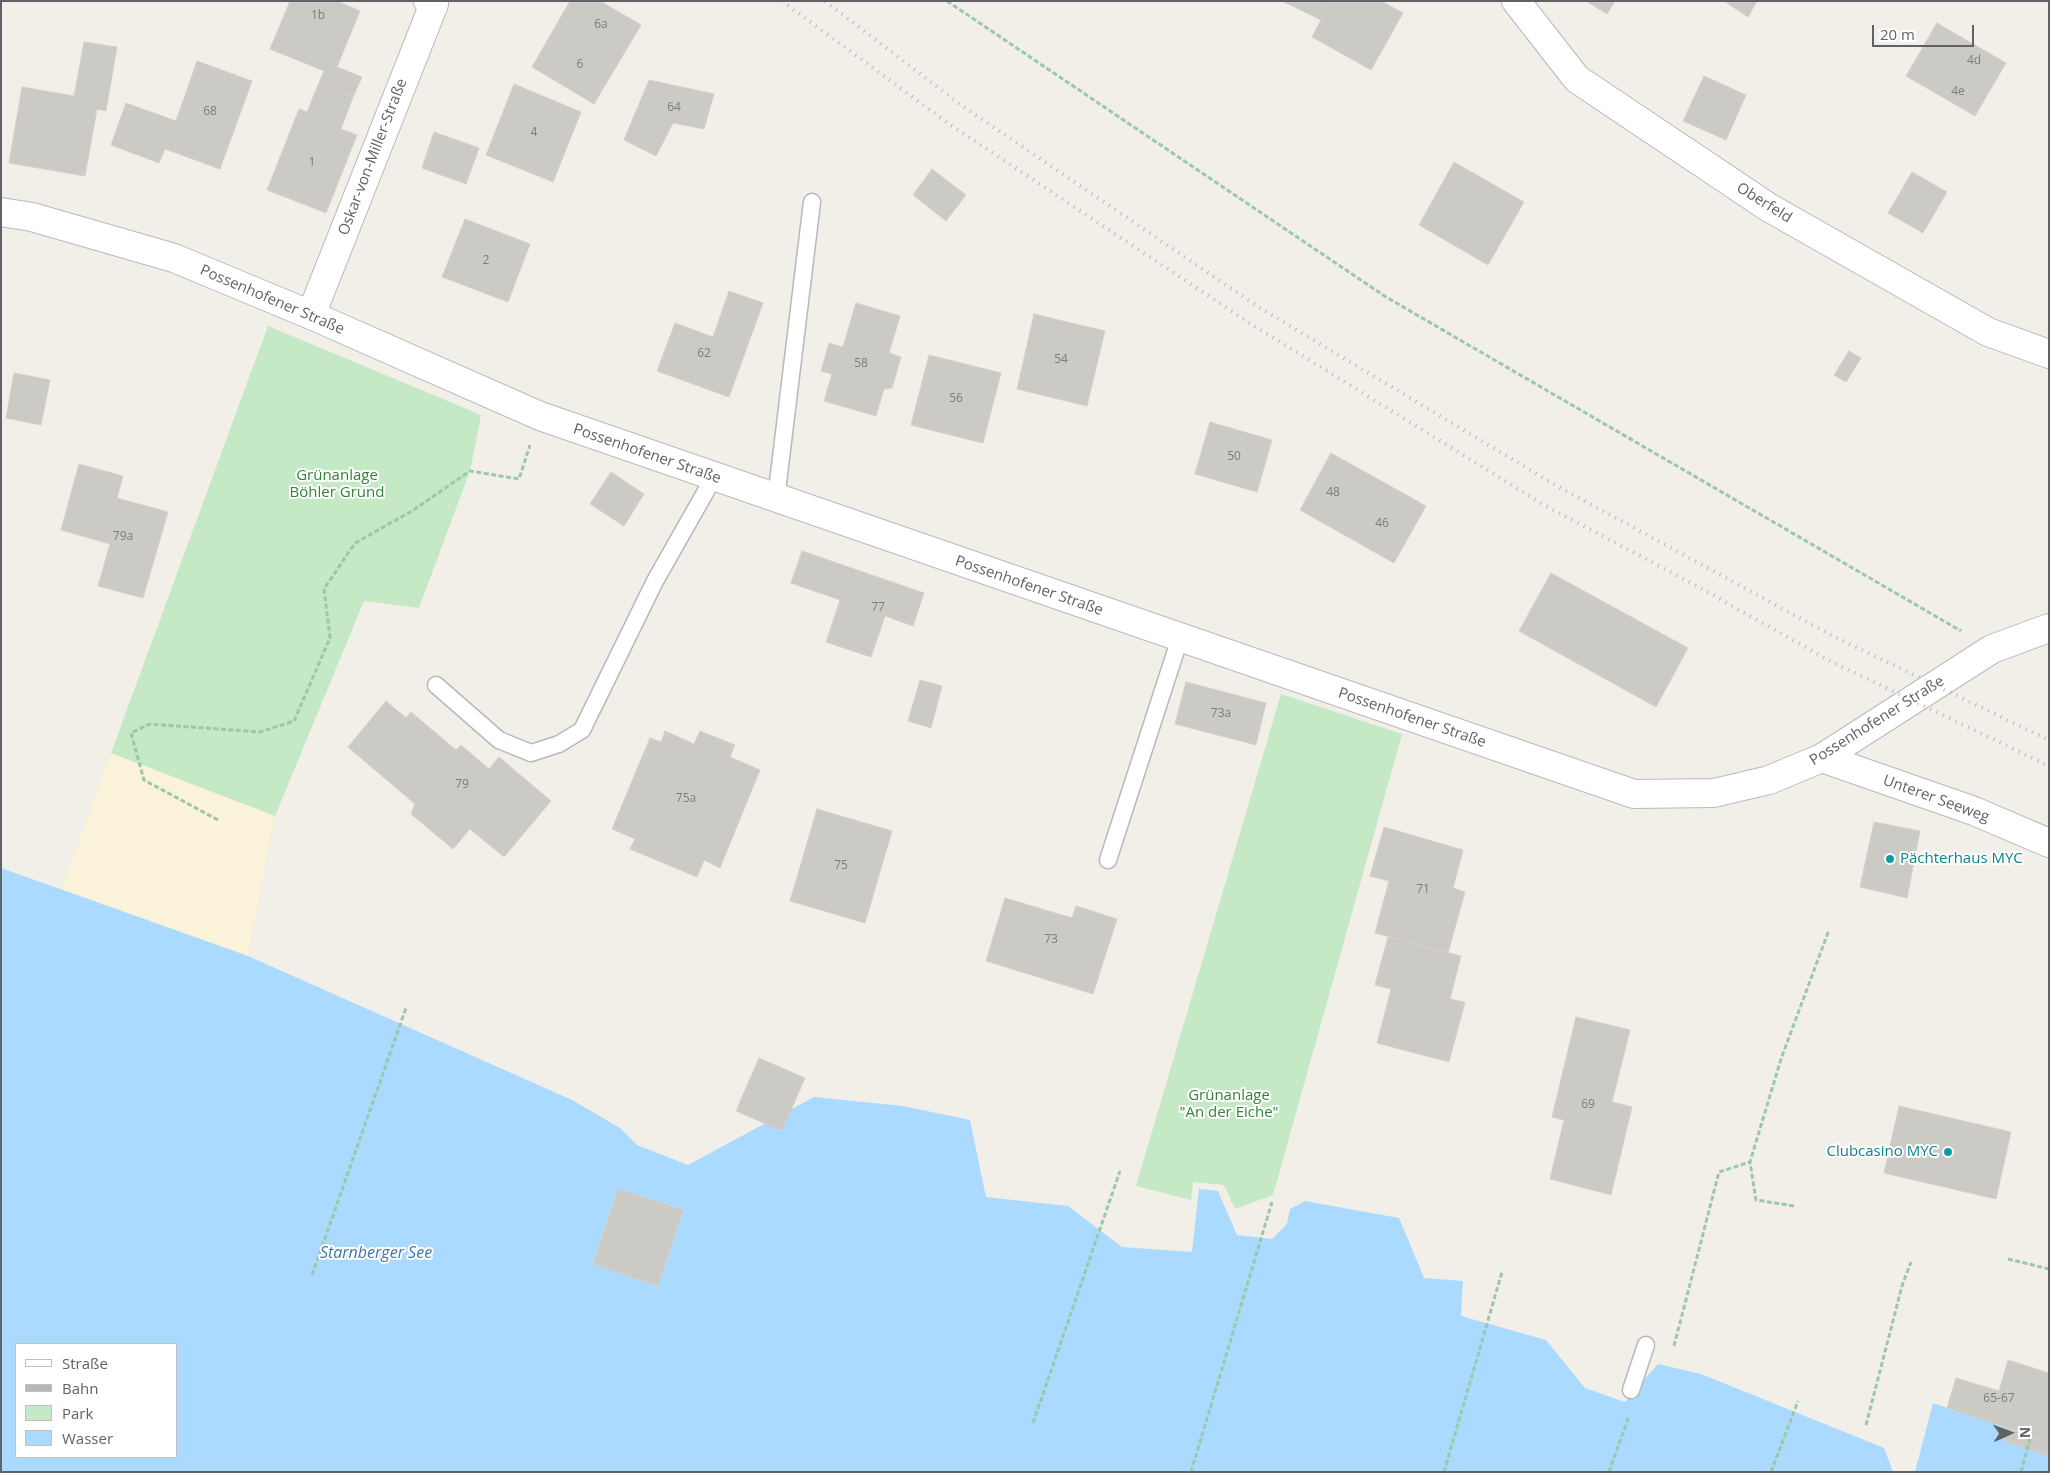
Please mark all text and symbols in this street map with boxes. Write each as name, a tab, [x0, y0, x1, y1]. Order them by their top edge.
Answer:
house number: 1b	[311, 9, 325, 23]
scale bar	[1875, 15, 1978, 47]
house number: 6a	[594, 18, 608, 32]
text: 20 m	[1880, 24, 1915, 44]
house number: 4d	[1967, 54, 1981, 68]
house number: 6	[577, 58, 583, 72]
street label: Oskar-von-Miller-Straße	[335, 76, 411, 238]
house number: 4e	[1951, 85, 1965, 99]
house number: 64	[667, 101, 681, 115]
house number: 68	[203, 105, 217, 119]
house number: 4	[531, 126, 537, 140]
house number: 1	[309, 156, 315, 170]
street label: Oberfeld	[1733, 179, 1795, 227]
house number: 2	[483, 254, 489, 268]
street label: Possenhofener Straße	[197, 261, 347, 339]
house number: 62	[697, 347, 711, 361]
house number: 54	[1054, 353, 1068, 367]
house number: 58	[854, 357, 868, 371]
house number: 56	[949, 392, 963, 406]
street label: Possenhofener Straße	[571, 420, 723, 488]
house number: 50	[1227, 450, 1241, 464]
park label: Grünanlage Böhler Grund	[290, 467, 384, 502]
house number: 48	[1326, 486, 1340, 500]
house number: 46	[1375, 517, 1389, 531]
house number: 79a	[113, 530, 133, 544]
street label: Possenhofener Straße	[953, 552, 1105, 620]
house number: 77	[871, 601, 885, 615]
street label: Possenhofener Straße	[1806, 672, 1948, 770]
street label: Possenhofener Straße	[1336, 684, 1488, 752]
house number: 73a	[1211, 707, 1231, 721]
street label: Unterer Seeweg	[1880, 771, 1992, 827]
house number: 79	[455, 778, 469, 792]
house number: 75a	[676, 792, 696, 806]
place label: Pächterhaus MYC	[1900, 850, 2023, 868]
marker: Pächterhaus MYC	[1884, 853, 1896, 865]
house number: 75	[834, 859, 848, 873]
house number: 71	[1416, 883, 1430, 897]
house number: 73	[1044, 933, 1058, 947]
park label: Grünanlage "An der Eiche"	[1179, 1087, 1279, 1122]
house number: 69	[1581, 1098, 1595, 1112]
place label: Clubcasino MYC	[1826, 1143, 1938, 1161]
marker: Clubcasino MYC	[1942, 1146, 1954, 1158]
water label: Starnberger See	[320, 1243, 432, 1263]
legend	[15, 1343, 178, 1458]
text: Straße	[62, 1353, 108, 1373]
text: Bahn	[62, 1378, 98, 1398]
house number: 65-67	[1983, 1392, 2015, 1406]
text: Park	[62, 1403, 93, 1423]
north arrow	[1985, 1408, 2035, 1458]
text: N	[2016, 1426, 2035, 1438]
text: Wasser	[62, 1428, 113, 1448]

